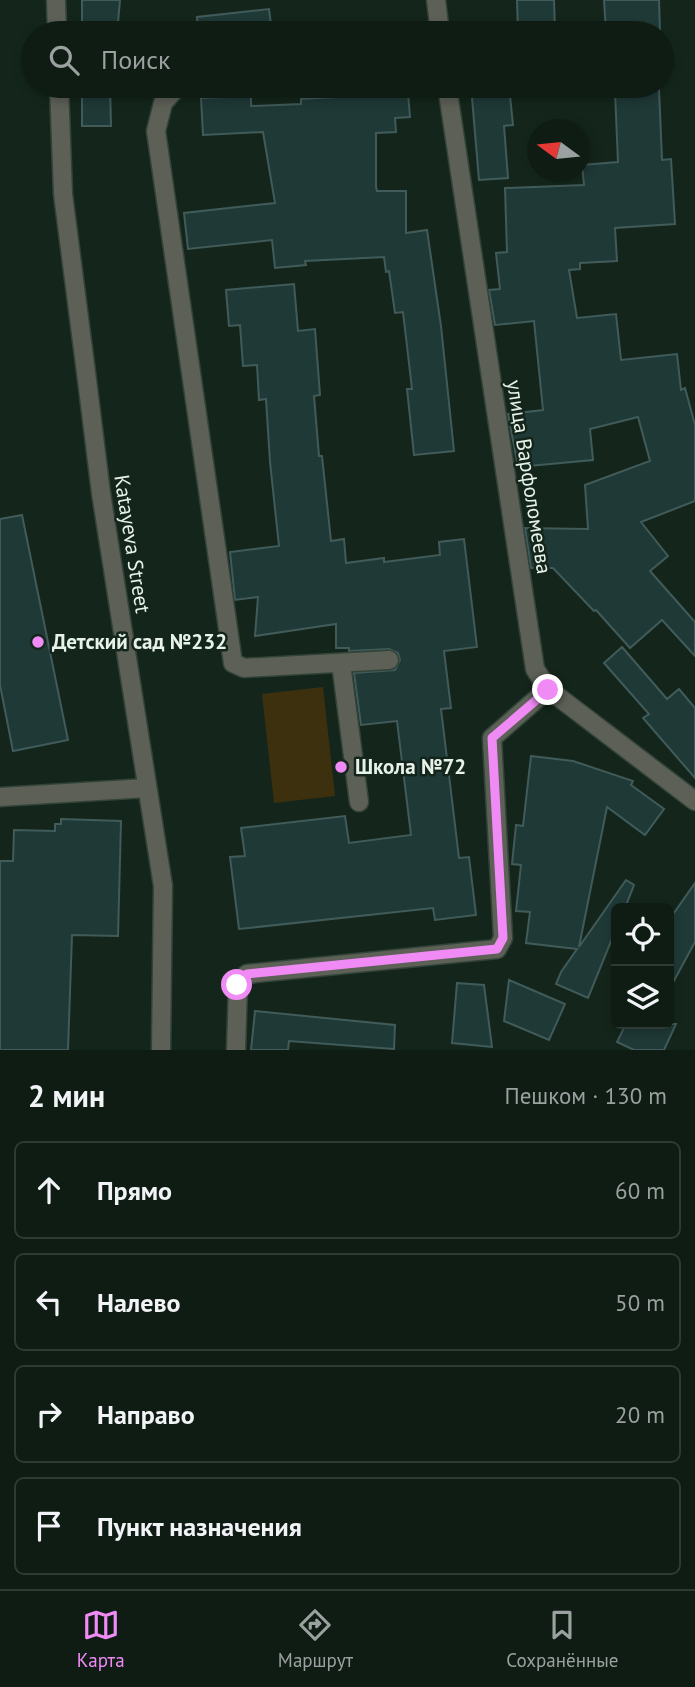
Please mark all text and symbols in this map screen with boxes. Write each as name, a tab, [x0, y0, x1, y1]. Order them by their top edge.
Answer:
search box	[21, 21, 674, 98]
icon: search	[45, 41, 83, 79]
text: Поиск	[101, 43, 170, 76]
north arrow	[527, 119, 590, 182]
street label: улица Варфоломеева	[501, 378, 558, 576]
street label: Katayeva Street	[108, 473, 157, 615]
place label: Детский сад №232	[52, 628, 227, 655]
marker: Детский сад №232	[30, 634, 46, 650]
route end	[532, 674, 563, 705]
place label: Школа №72	[355, 753, 466, 780]
marker: Школа №72	[333, 759, 349, 775]
map controls	[611, 903, 674, 1029]
button: locate	[611, 903, 674, 966]
button: layers	[611, 966, 674, 1029]
route start	[221, 969, 252, 1000]
text: 2 мин	[28, 1076, 105, 1115]
text: Пешком · 130 m	[504, 1081, 667, 1110]
icon: ahead	[30, 1171, 68, 1209]
text: Прямо	[97, 1174, 172, 1207]
text: 60 m	[615, 1176, 665, 1205]
icon: left	[30, 1283, 68, 1321]
text: Налево	[97, 1286, 181, 1319]
text: 50 m	[615, 1288, 665, 1317]
icon: right	[30, 1395, 68, 1433]
text: Направо	[97, 1398, 195, 1431]
text: 20 m	[615, 1400, 665, 1429]
icon: arrive	[30, 1507, 68, 1545]
text: Пункт назначения	[97, 1510, 302, 1543]
tab: Карта	[77, 1606, 125, 1672]
tab: Маршрут	[278, 1606, 353, 1672]
tab: Сохранённые	[506, 1606, 618, 1672]

